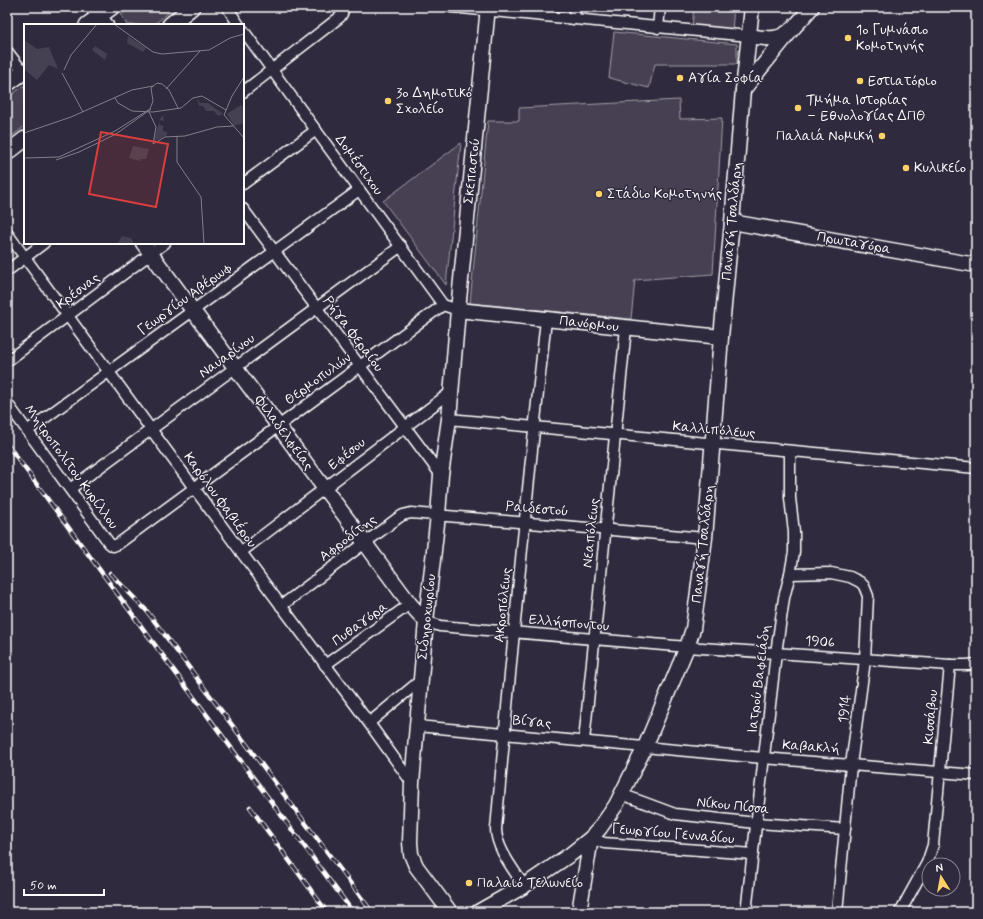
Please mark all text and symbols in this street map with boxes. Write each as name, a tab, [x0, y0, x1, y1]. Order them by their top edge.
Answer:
place label: 1ο Γυμνάσιο Κομοτηνής	[856, 21, 928, 55]
inset map	[24, 24, 244, 244]
marker: 1ο Γυμνάσιο Κομοτηνής	[843, 33, 853, 43]
place label: Αγία Σοφία	[688, 69, 763, 87]
place label: Εστιατόριο	[868, 72, 937, 90]
marker: Αγία Σοφία	[675, 73, 685, 83]
marker: Εστιατόριο	[855, 76, 865, 86]
place label: 3ο Δημοτικό Σχολείο	[396, 84, 472, 118]
place label: Τμήμα Ιστορίας – Εθνολογίας ΔΠΘ	[806, 91, 926, 125]
marker: 3ο Δημοτικό Σχολείο	[383, 96, 393, 106]
marker: Τμήμα Ιστορίας – Εθνολογίας ΔΠΘ	[793, 103, 803, 113]
place label: Παλαιά Νομική	[776, 127, 874, 145]
street label: Δομέστιχου	[331, 131, 388, 199]
marker: Παλαιά Νομική	[877, 131, 887, 141]
street label: Σκεπαστού	[460, 137, 484, 205]
place label: Κυλικείο	[914, 159, 966, 177]
street label: Παναγή Τσαλδάρη	[718, 161, 746, 281]
marker: Κυλικείο	[901, 163, 911, 173]
place label: Στάδιο Κομοτηνής	[607, 185, 722, 203]
marker: Στάδιο Κομοτηνής	[594, 189, 604, 199]
street label: Πρωταγόρα	[816, 228, 892, 258]
street label: Γεωργίου Αβέρωφ	[134, 258, 236, 339]
street label: Κρέσνας	[52, 268, 103, 313]
street label: Ρήγα Φεραίου	[319, 293, 387, 375]
street label: Πανόρμου	[558, 312, 620, 336]
street label: Ναυαρίνου	[195, 330, 259, 382]
street label: Θερμοπυλών	[281, 349, 355, 409]
street label: Φιλαδελφείας	[250, 391, 317, 474]
street label: Μητροπολίτου Κυρίλλου	[20, 401, 122, 533]
street label: Καλλιπόλεως	[672, 417, 756, 443]
street label: Εφέσου	[324, 433, 369, 474]
street label: Καρόλου Φαβιέρου	[179, 448, 261, 551]
street label: Παναγή Τσαλδάρη	[688, 484, 718, 604]
street label: Ραιδεστού	[505, 497, 569, 521]
street label: Νεαπόλεως	[578, 497, 604, 569]
street label: Αφροδίτης	[316, 511, 380, 565]
street label: Ακροπόλεως	[490, 567, 516, 643]
street label: Σιδηροχωρίου	[414, 573, 440, 661]
street label: Πυθαγόρα	[329, 598, 391, 650]
street label: Ελλήσποντου	[528, 611, 610, 635]
street label: Ιατρού Βαφειάδη	[743, 624, 775, 734]
street label: 1906	[804, 632, 836, 652]
street label: Κισσάβου	[920, 689, 942, 745]
street label: 1914	[834, 694, 856, 724]
street label: Βίγας	[512, 711, 552, 733]
street label: Καβακλή	[782, 736, 840, 758]
street label: Νίκου Πίσσα	[696, 793, 770, 819]
street label: Γεωργίου Γενναδίου	[611, 820, 735, 848]
north arrow	[921, 857, 961, 897]
text: N	[934, 861, 944, 876]
scale bar	[24, 871, 104, 897]
place label: Παλαιό Τελωνείο	[477, 874, 583, 892]
text: 50 m	[30, 878, 57, 894]
marker: Παλαιό Τελωνείο	[464, 878, 474, 888]

